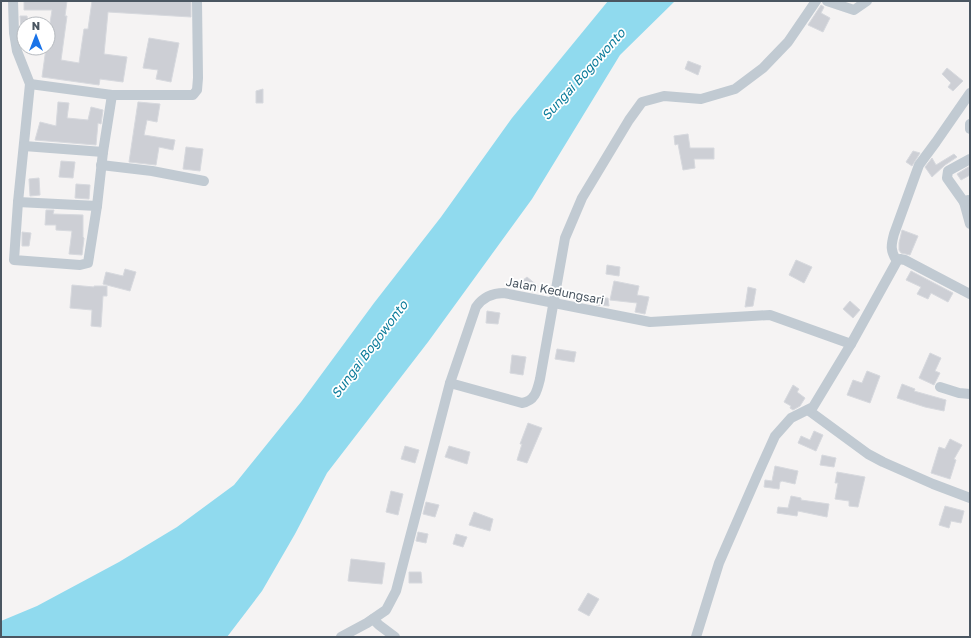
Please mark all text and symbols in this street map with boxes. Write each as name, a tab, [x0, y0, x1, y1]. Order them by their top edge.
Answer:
north arrow	[16, 16, 56, 56]
text: N	[32, 19, 40, 32]
water label: Sungai Bogowonto	[538, 24, 629, 123]
street label: Jalan Kedungsari	[505, 274, 606, 307]
water label: Sungai Bogowonto	[327, 296, 411, 401]

